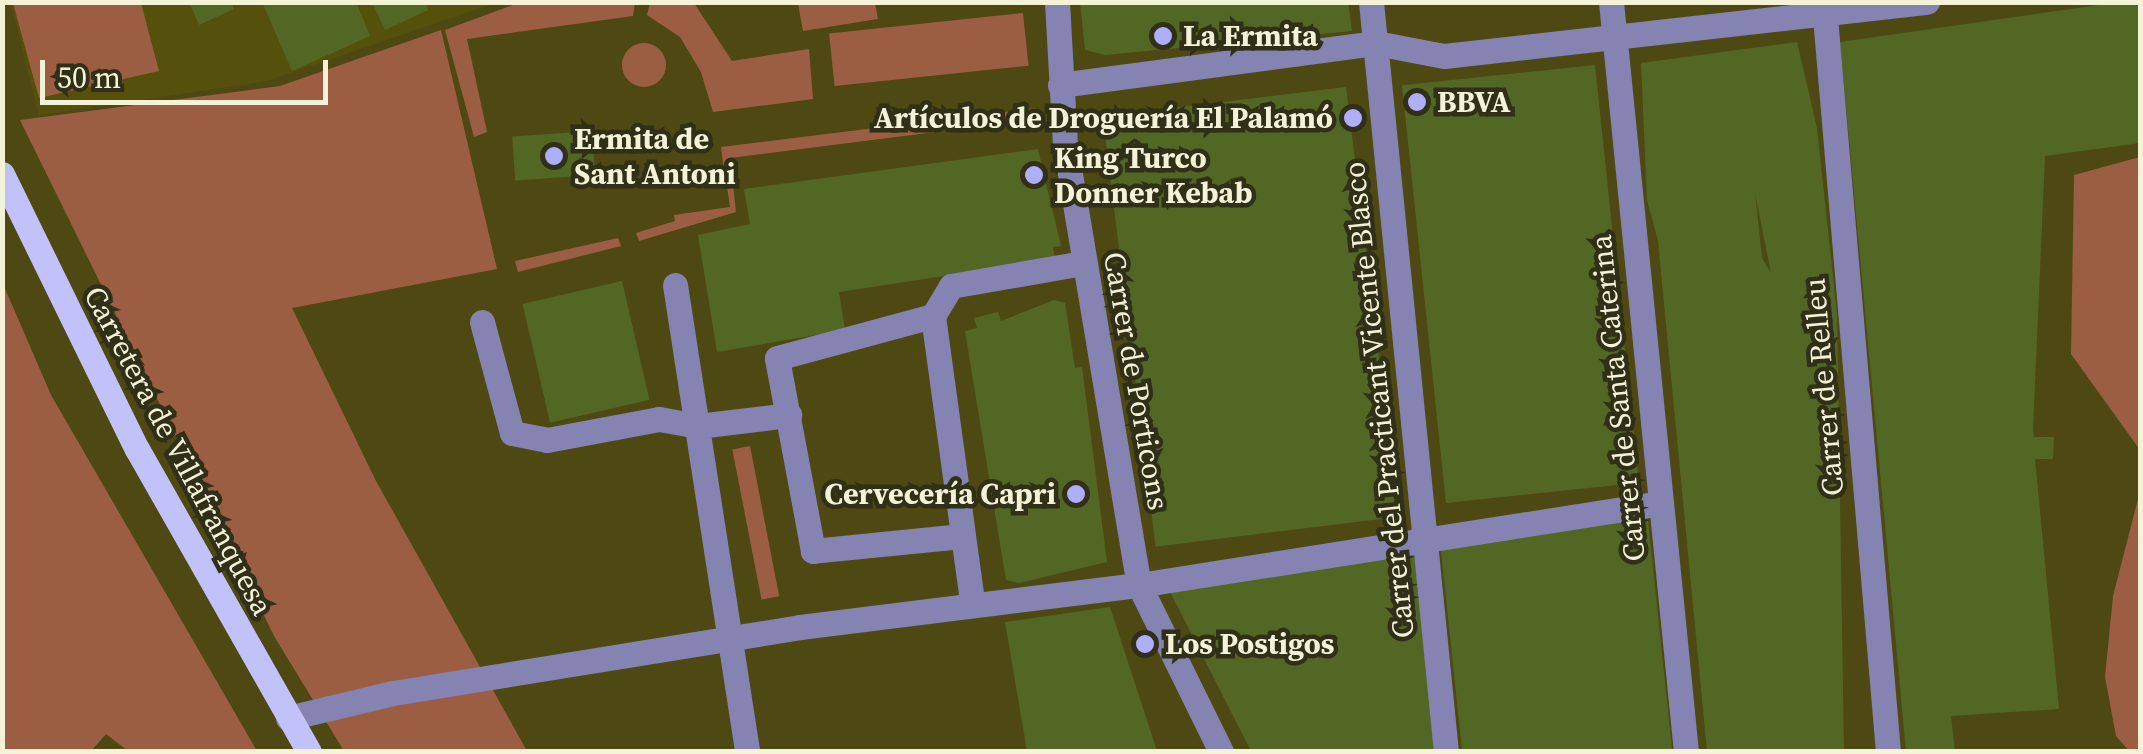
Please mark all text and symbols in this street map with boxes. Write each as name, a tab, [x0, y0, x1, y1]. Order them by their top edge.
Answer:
place label: La Ermita	[1183, 18, 1318, 54]
marker: La Ermita	[1152, 25, 1174, 47]
scale bar	[45, 40, 332, 102]
text: 50 m	[57, 57, 121, 98]
place label: BBVA	[1437, 84, 1511, 120]
marker: BBVA	[1406, 91, 1428, 113]
place label: Artículos de Droguería El Palamó	[874, 100, 1333, 136]
marker: Artículos de Droguería El Palamó	[1342, 107, 1364, 129]
place label: Ermita de Sant Antoni	[574, 121, 736, 192]
place label: King Turco Donner Kebab	[1054, 140, 1253, 210]
marker: Ermita de Sant Antoni	[543, 145, 565, 167]
street label: Carrer del Practicant Vicente Blasco	[1336, 160, 1422, 640]
marker: King Turco Donner Kebab	[1023, 164, 1045, 186]
street label: Carrer de Santa Caterina	[1583, 233, 1653, 563]
street label: Carrer de Porticons	[1096, 249, 1176, 513]
street label: Carrer de Relleu	[1797, 277, 1851, 497]
street label: Carretera de Villafranquesa	[76, 280, 280, 622]
place label: Cervecería Capri	[824, 476, 1056, 512]
marker: Cervecería Capri	[1065, 483, 1087, 505]
place label: Los Postigos	[1165, 626, 1334, 662]
marker: Los Postigos	[1134, 633, 1156, 655]

